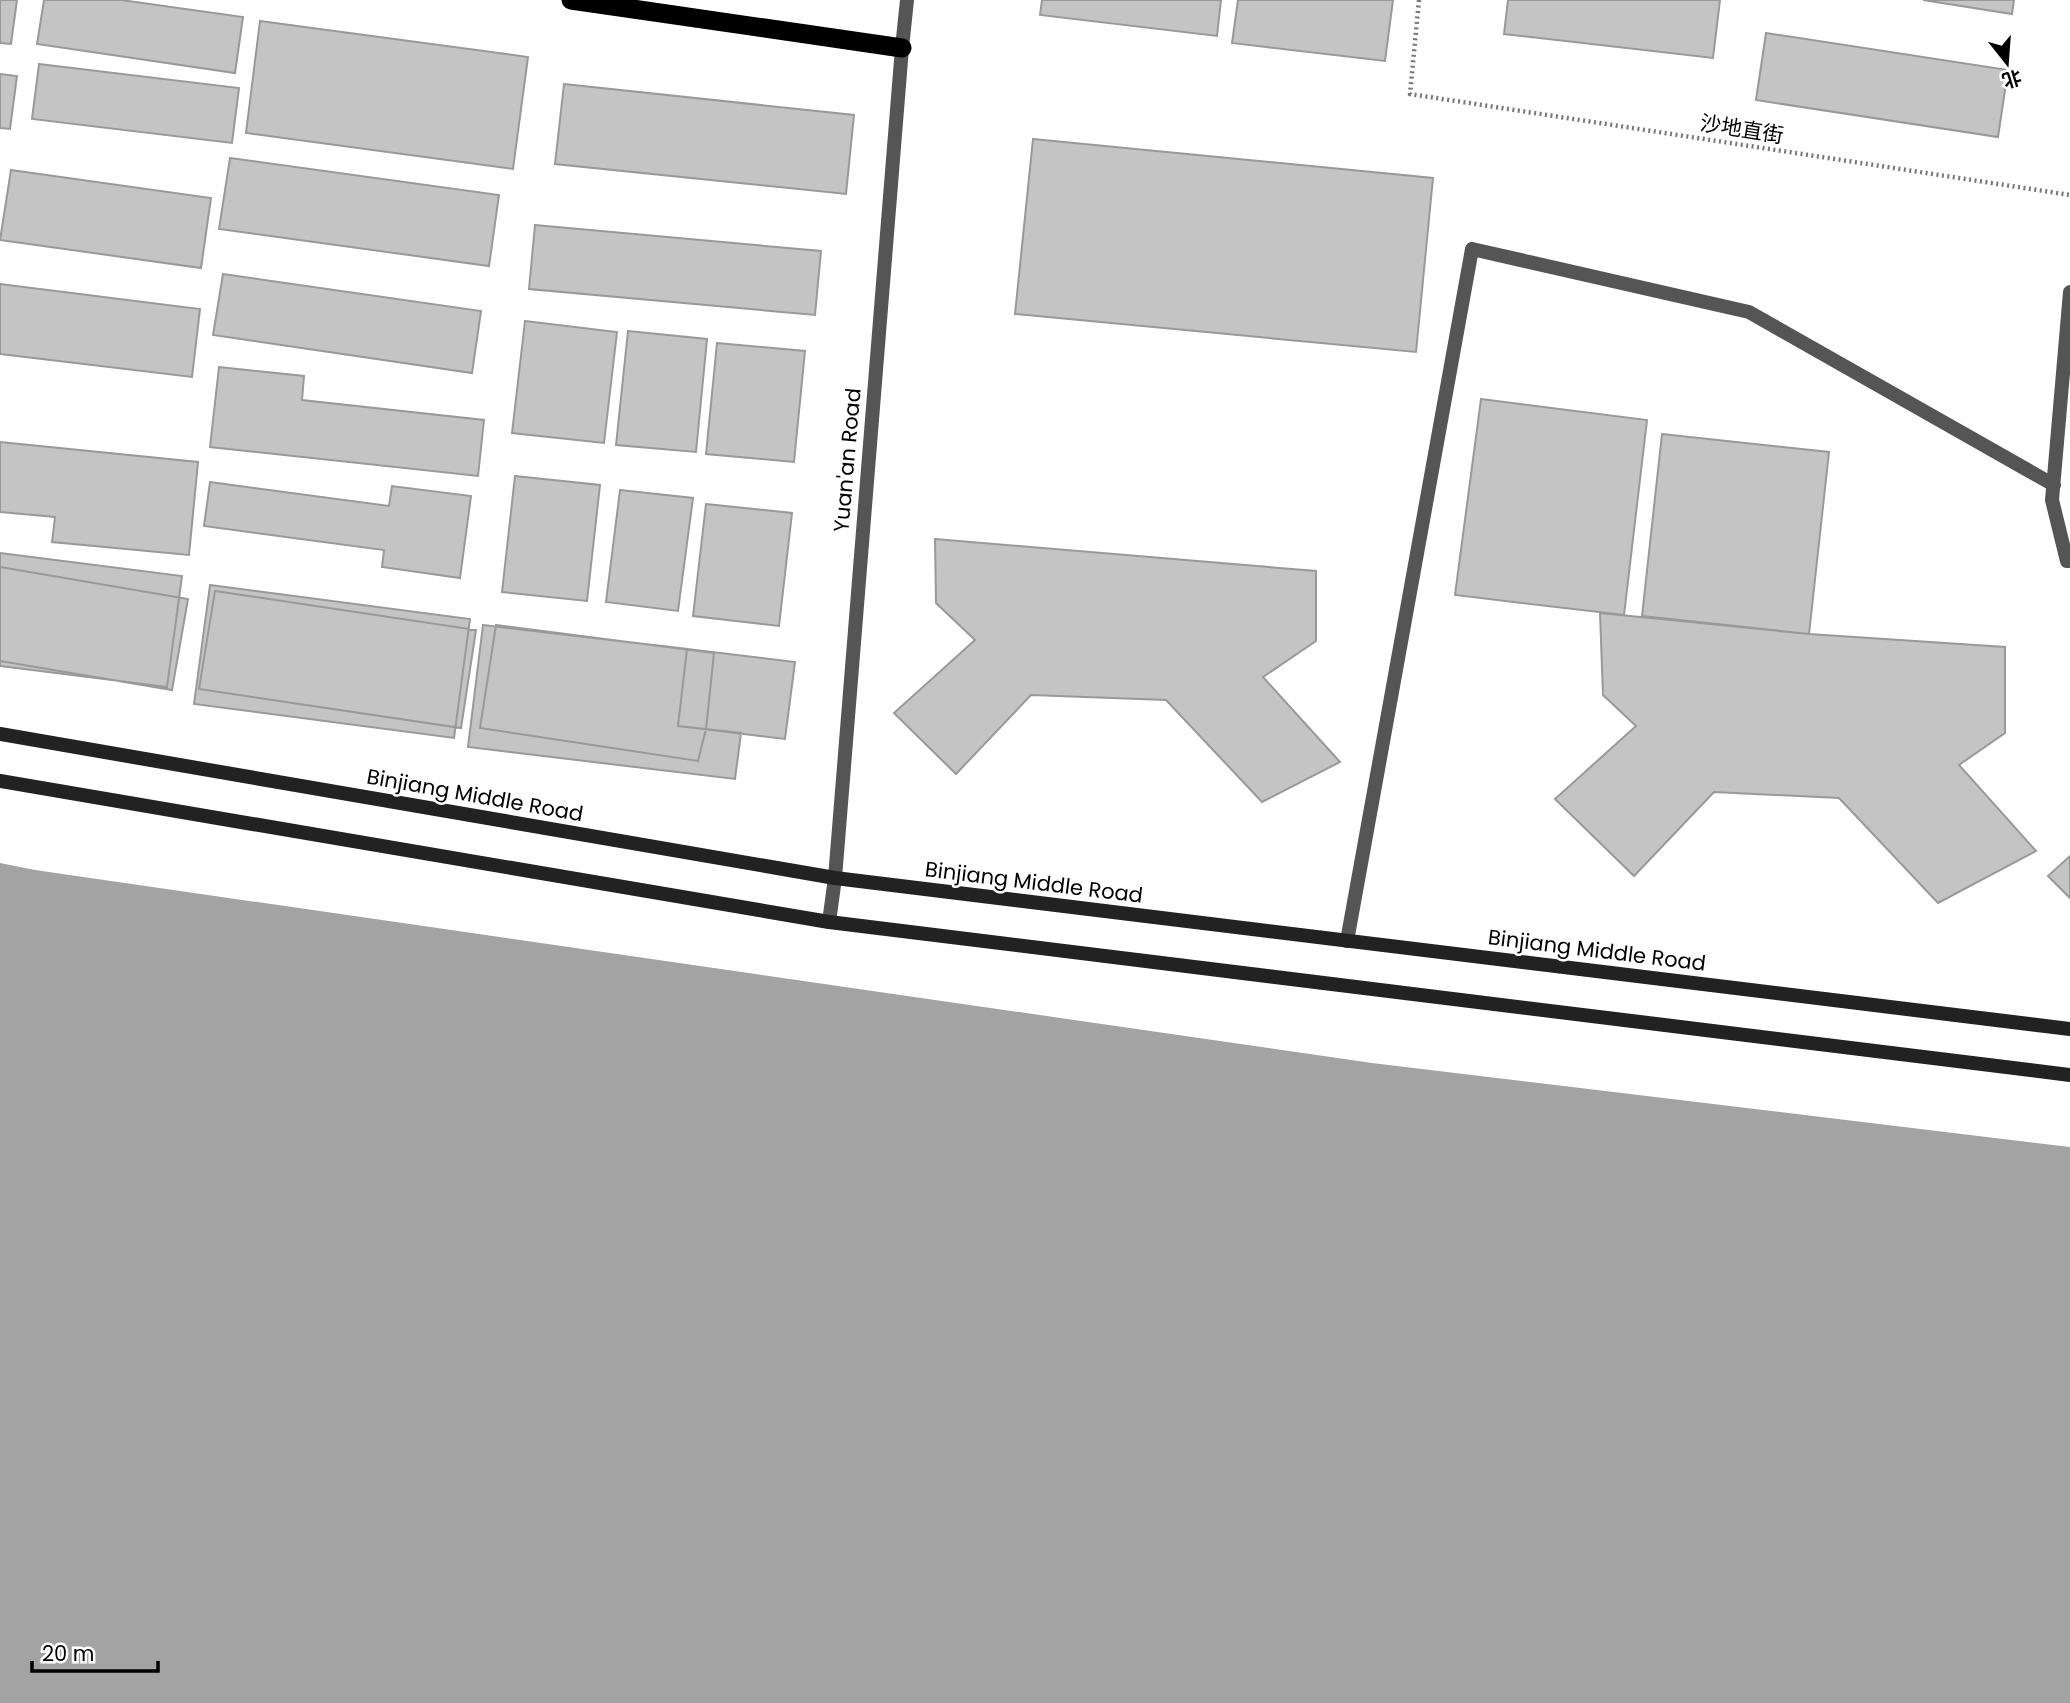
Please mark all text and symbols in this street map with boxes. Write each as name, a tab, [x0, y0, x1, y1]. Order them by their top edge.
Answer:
north arrow	[1972, 28, 2042, 98]
text: 北	[1999, 63, 2025, 94]
street label: 沙地直街	[1698, 108, 1786, 150]
street label: Yuan'an Road	[826, 387, 868, 533]
street label: Binjiang Middle Road	[364, 762, 586, 828]
street label: Binjiang Middle Road	[923, 854, 1145, 910]
street label: Binjiang Middle Road	[1486, 922, 1708, 978]
scale bar	[32, 1630, 158, 1674]
text: 20 m	[42, 1639, 95, 1668]

